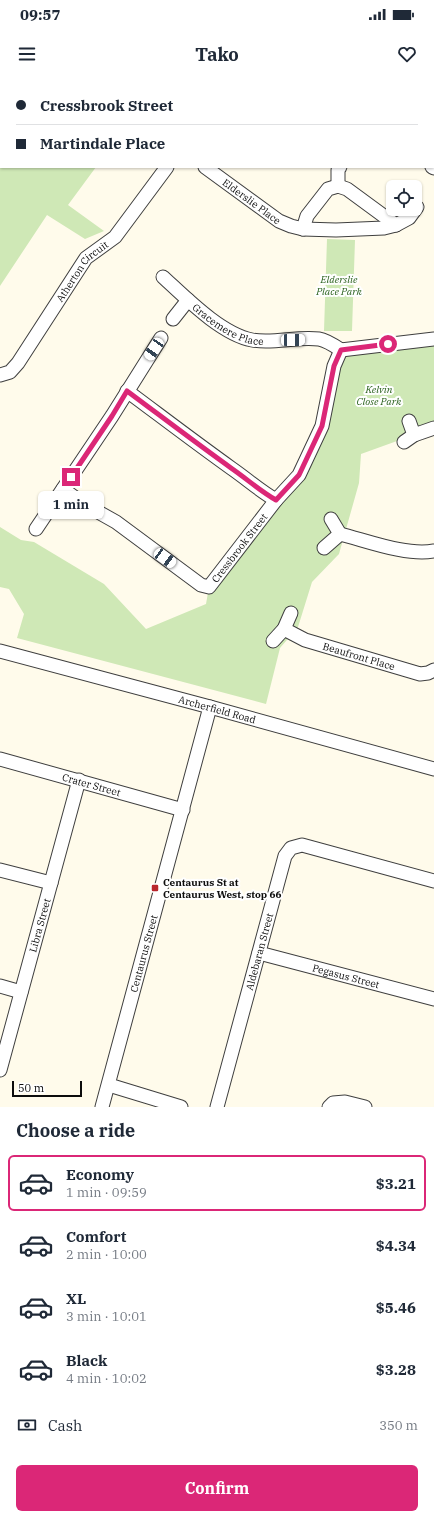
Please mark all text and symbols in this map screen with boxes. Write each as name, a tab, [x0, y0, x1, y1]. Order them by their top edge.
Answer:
text: 09:57	[20, 5, 61, 24]
icon: menu	[16, 43, 38, 65]
text: Tako	[195, 43, 239, 66]
icon: heart	[396, 43, 418, 65]
text: Cressbrook Street	[40, 96, 173, 115]
text: Martindale Place	[40, 134, 165, 153]
street label: Elderslie Place	[220, 176, 284, 227]
map controls	[386, 180, 422, 216]
button: locate	[386, 180, 422, 216]
street label: Atherton Circuit	[53, 237, 111, 304]
park label: Elderslie Place Park	[315, 273, 363, 298]
street label: Gracemere Place	[190, 300, 264, 348]
car	[281, 334, 305, 346]
route start	[379, 335, 397, 353]
car	[142, 336, 166, 362]
park label: Kelvin Close Park	[357, 383, 402, 408]
route end	[62, 468, 80, 486]
callout: 1 min	[38, 491, 104, 519]
text: 1 min	[53, 496, 89, 513]
street label: Cressbrook Street	[208, 510, 270, 585]
car	[152, 546, 178, 570]
street label: Beaufront Place	[321, 639, 397, 673]
street label: Archerfield Road	[177, 692, 258, 726]
street label: Crater Street	[61, 770, 123, 799]
place label: Centaurus St at Centaurus West, stop 66	[163, 876, 281, 901]
marker: Centaurus St at Centaurus West, stop 66	[150, 883, 160, 893]
street label: Libra Street	[26, 896, 53, 954]
street label: Aldebaran Street	[242, 911, 276, 992]
street label: Centaurus Street	[127, 913, 160, 994]
street label: Pegasus Street	[311, 961, 381, 991]
scale bar	[12, 1079, 82, 1098]
text: 50 m	[18, 1081, 44, 1095]
text: Choose a ride	[16, 1119, 135, 1142]
icon: car	[18, 1165, 54, 1201]
text: Economy	[66, 1165, 134, 1184]
text: $3.21	[376, 1174, 416, 1193]
text: 1 min · 09:59	[66, 1184, 147, 1201]
icon: car	[18, 1227, 54, 1263]
text: Comfort	[66, 1227, 126, 1246]
text: $4.34	[376, 1236, 416, 1255]
text: 2 min · 10:00	[66, 1246, 147, 1263]
icon: car	[18, 1289, 54, 1325]
text: XL	[66, 1289, 86, 1308]
text: $5.46	[376, 1298, 416, 1317]
text: 3 min · 10:01	[66, 1308, 147, 1325]
icon: car	[18, 1351, 54, 1387]
text: Black	[66, 1351, 107, 1370]
text: $3.28	[376, 1360, 416, 1379]
text: 4 min · 10:02	[66, 1370, 147, 1387]
icon: cash	[16, 1414, 38, 1436]
text: Cash	[48, 1416, 82, 1435]
text: 350 m	[379, 1417, 418, 1434]
button: Confirm	[16, 1465, 418, 1511]

